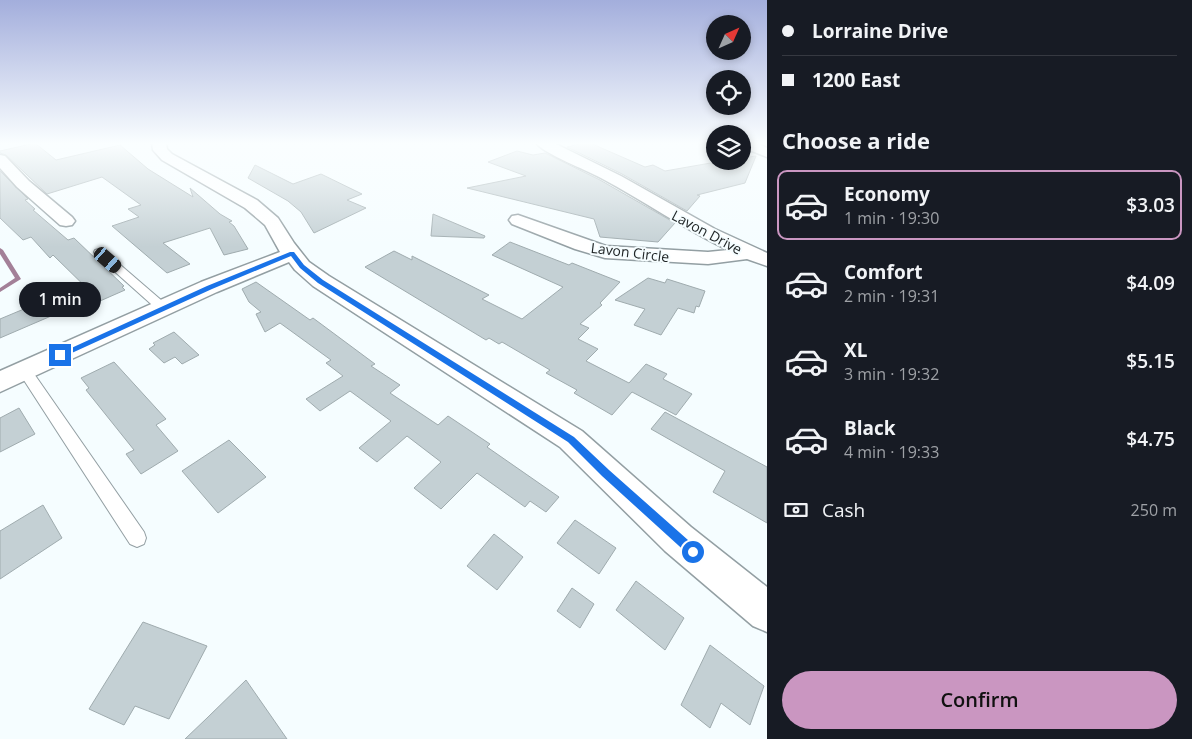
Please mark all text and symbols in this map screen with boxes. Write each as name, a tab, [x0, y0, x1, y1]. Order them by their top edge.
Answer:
north arrow	[706, 15, 751, 60]
map controls	[706, 15, 751, 170]
text: Lorraine Drive	[812, 18, 948, 44]
text: 1200 East	[812, 67, 900, 93]
button: locate	[706, 70, 751, 115]
button: layers	[706, 125, 751, 170]
text: Choose a ride	[782, 125, 930, 155]
text: Economy	[844, 181, 930, 207]
icon: car	[784, 183, 829, 228]
text: $3.03	[1126, 192, 1175, 218]
street label: Lavon Drive	[669, 206, 746, 259]
text: 1 min · 19:30	[844, 207, 939, 229]
street label: Lavon Circle	[590, 238, 670, 266]
car	[91, 244, 124, 276]
text: Comfort	[844, 259, 923, 285]
icon: car	[784, 261, 829, 306]
text: $4.09	[1126, 270, 1175, 296]
callout: 1 min	[19, 282, 101, 318]
text: 2 min · 19:31	[844, 285, 939, 307]
text: 1 min	[38, 288, 82, 310]
text: XL	[844, 337, 867, 363]
icon: car	[784, 339, 829, 384]
route end	[49, 344, 71, 366]
text: $5.15	[1126, 348, 1175, 374]
text: 3 min · 19:32	[844, 363, 939, 385]
text: Black	[844, 415, 896, 441]
icon: car	[784, 417, 829, 462]
text: $4.75	[1126, 426, 1175, 452]
text: 4 min · 19:33	[844, 441, 939, 463]
icon: cash	[782, 496, 810, 524]
text: Cash	[822, 497, 865, 523]
text: 250 m	[1131, 499, 1177, 521]
route start	[682, 541, 704, 563]
button: Confirm	[782, 671, 1177, 729]

